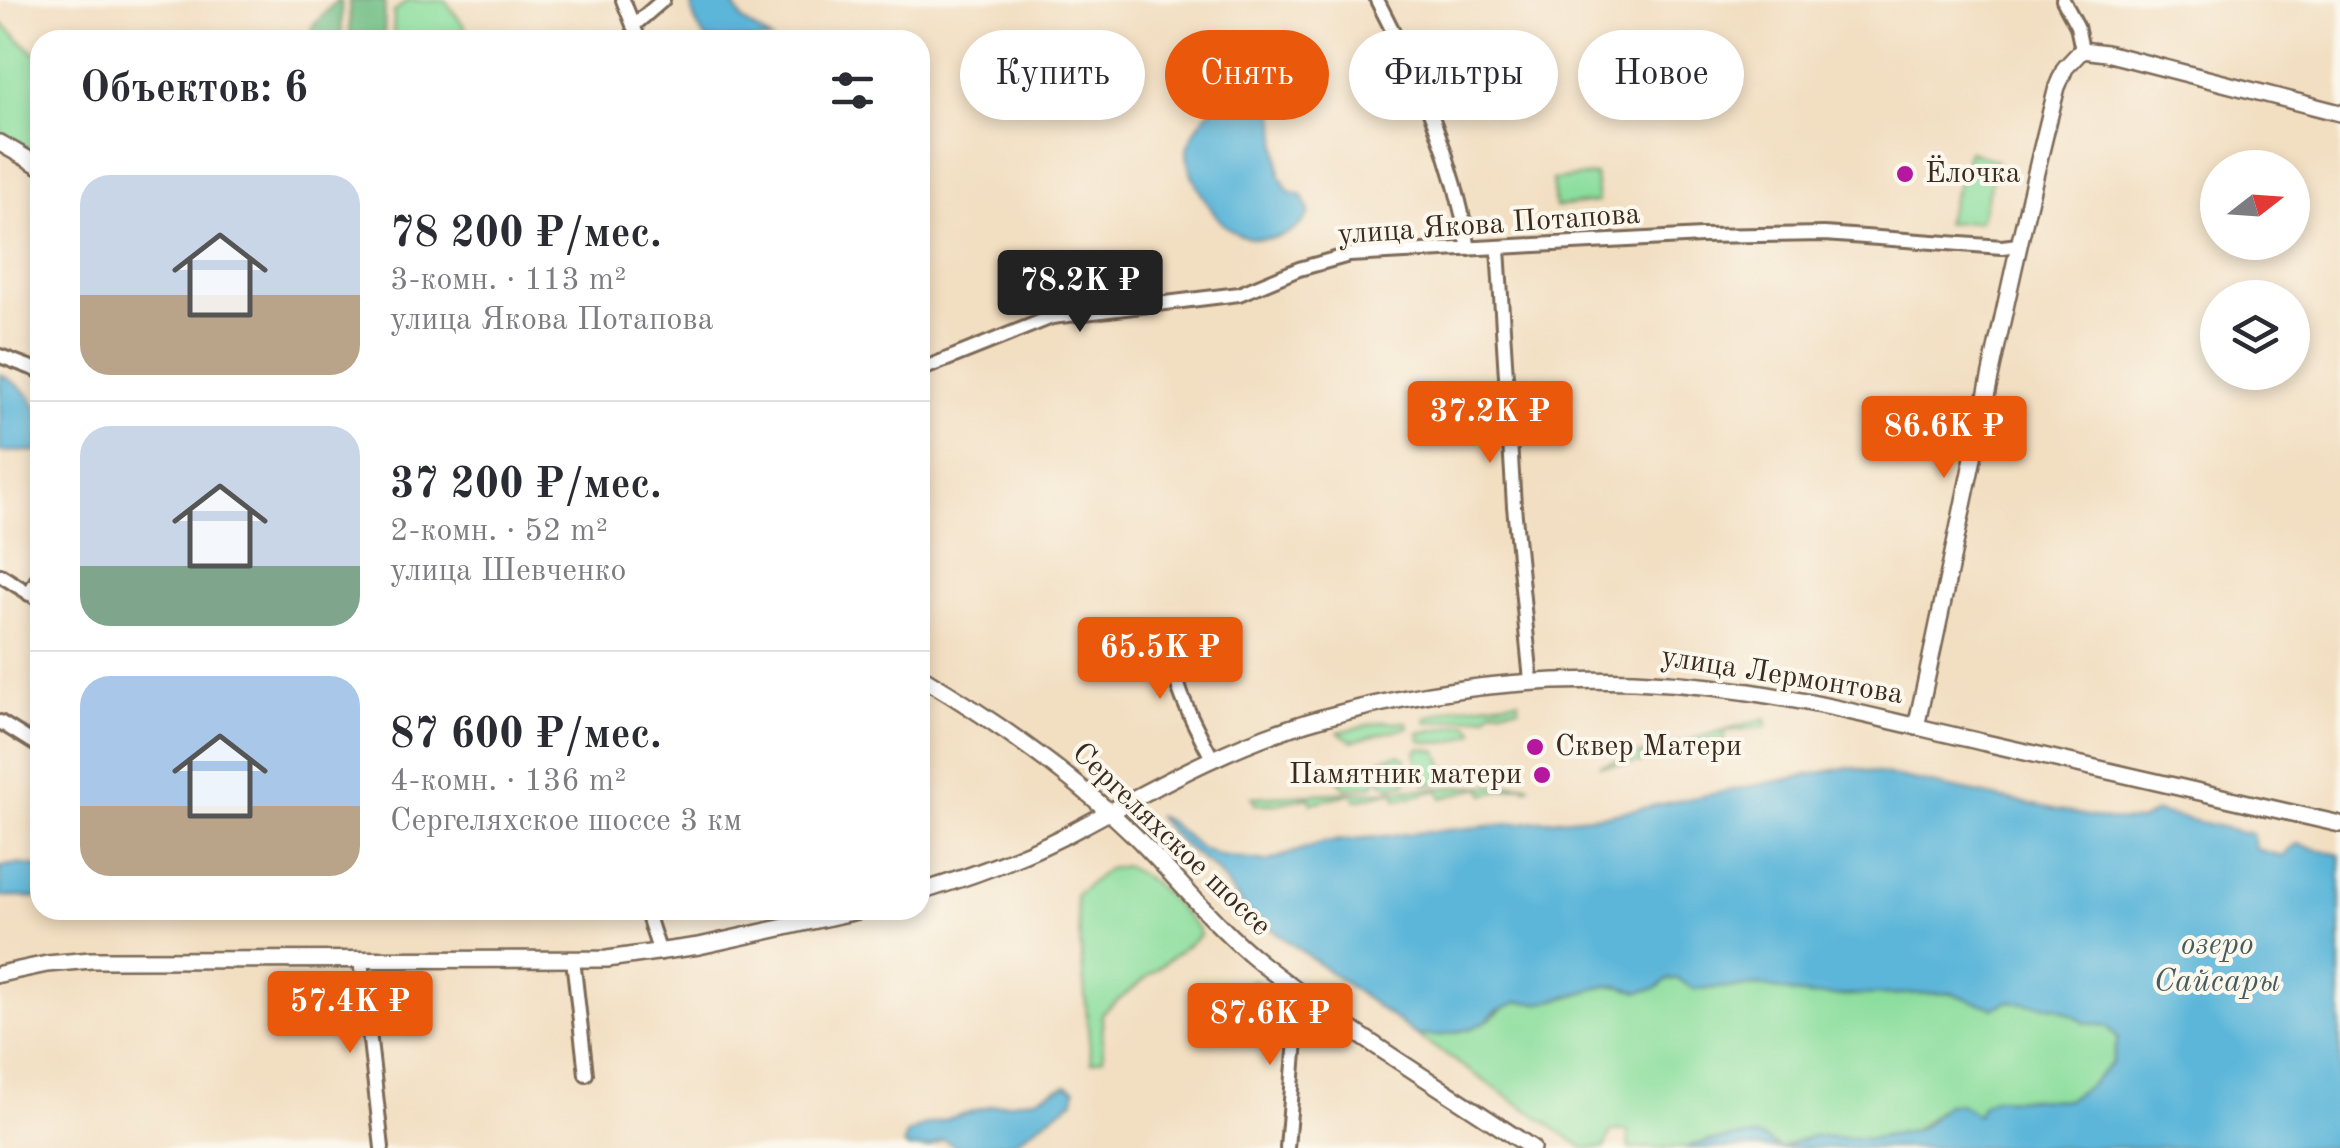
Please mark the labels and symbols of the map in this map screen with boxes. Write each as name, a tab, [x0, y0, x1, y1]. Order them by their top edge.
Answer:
north arrow	[2200, 150, 2310, 260]
place label: Ёлочка	[1925, 155, 2021, 189]
marker: Ёлочка	[1894, 163, 1916, 185]
street label: улица Якова Потапова	[1337, 199, 1641, 251]
pin: 78.2K ₽	[988, 250, 1172, 335]
pin: 37.2K ₽	[1398, 381, 1582, 466]
pin: 86.6K ₽	[1852, 396, 2036, 481]
pin: 65.5K ₽	[1068, 617, 1252, 702]
street label: улица Лермонтова	[1659, 642, 1905, 710]
place label: Сквер Матери	[1555, 732, 1742, 762]
marker: Сквер Матери	[1524, 736, 1546, 758]
street label: Сергеляхское шоссе	[1066, 738, 1276, 942]
place label: Памятник матери	[1289, 760, 1522, 790]
marker: Памятник матери	[1531, 764, 1553, 786]
water label: озеро Сайсары	[2154, 930, 2281, 999]
pin: 57.4K ₽	[258, 971, 442, 1056]
pin: 87.6K ₽	[1178, 983, 1362, 1068]

